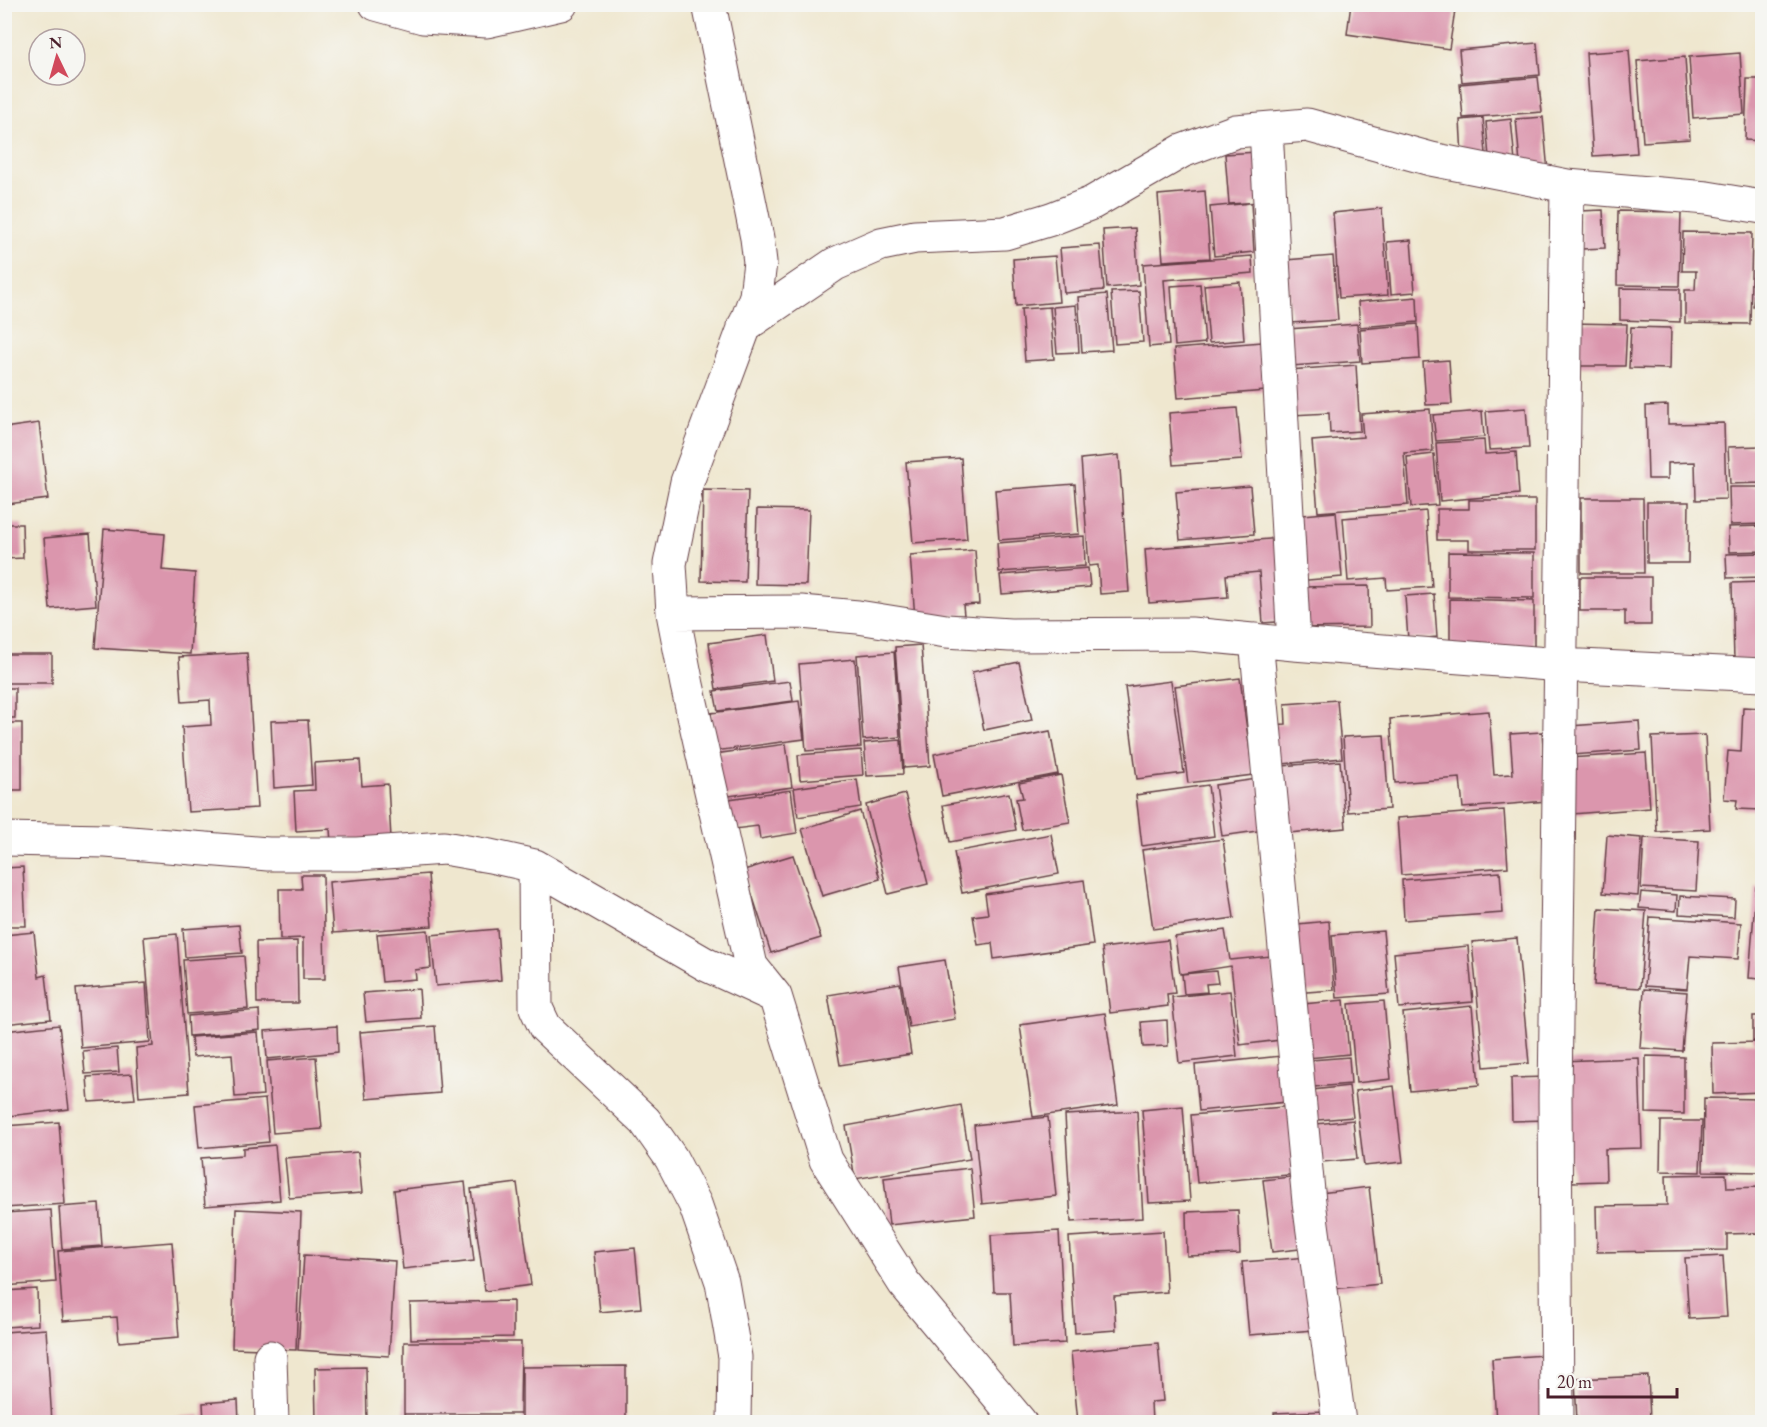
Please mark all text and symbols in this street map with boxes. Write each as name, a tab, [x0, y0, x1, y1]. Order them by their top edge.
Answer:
north arrow	[27, 27, 87, 87]
text: N	[48, 32, 63, 54]
scale bar	[1548, 1361, 1677, 1399]
text: 20 m	[1557, 1370, 1592, 1393]

